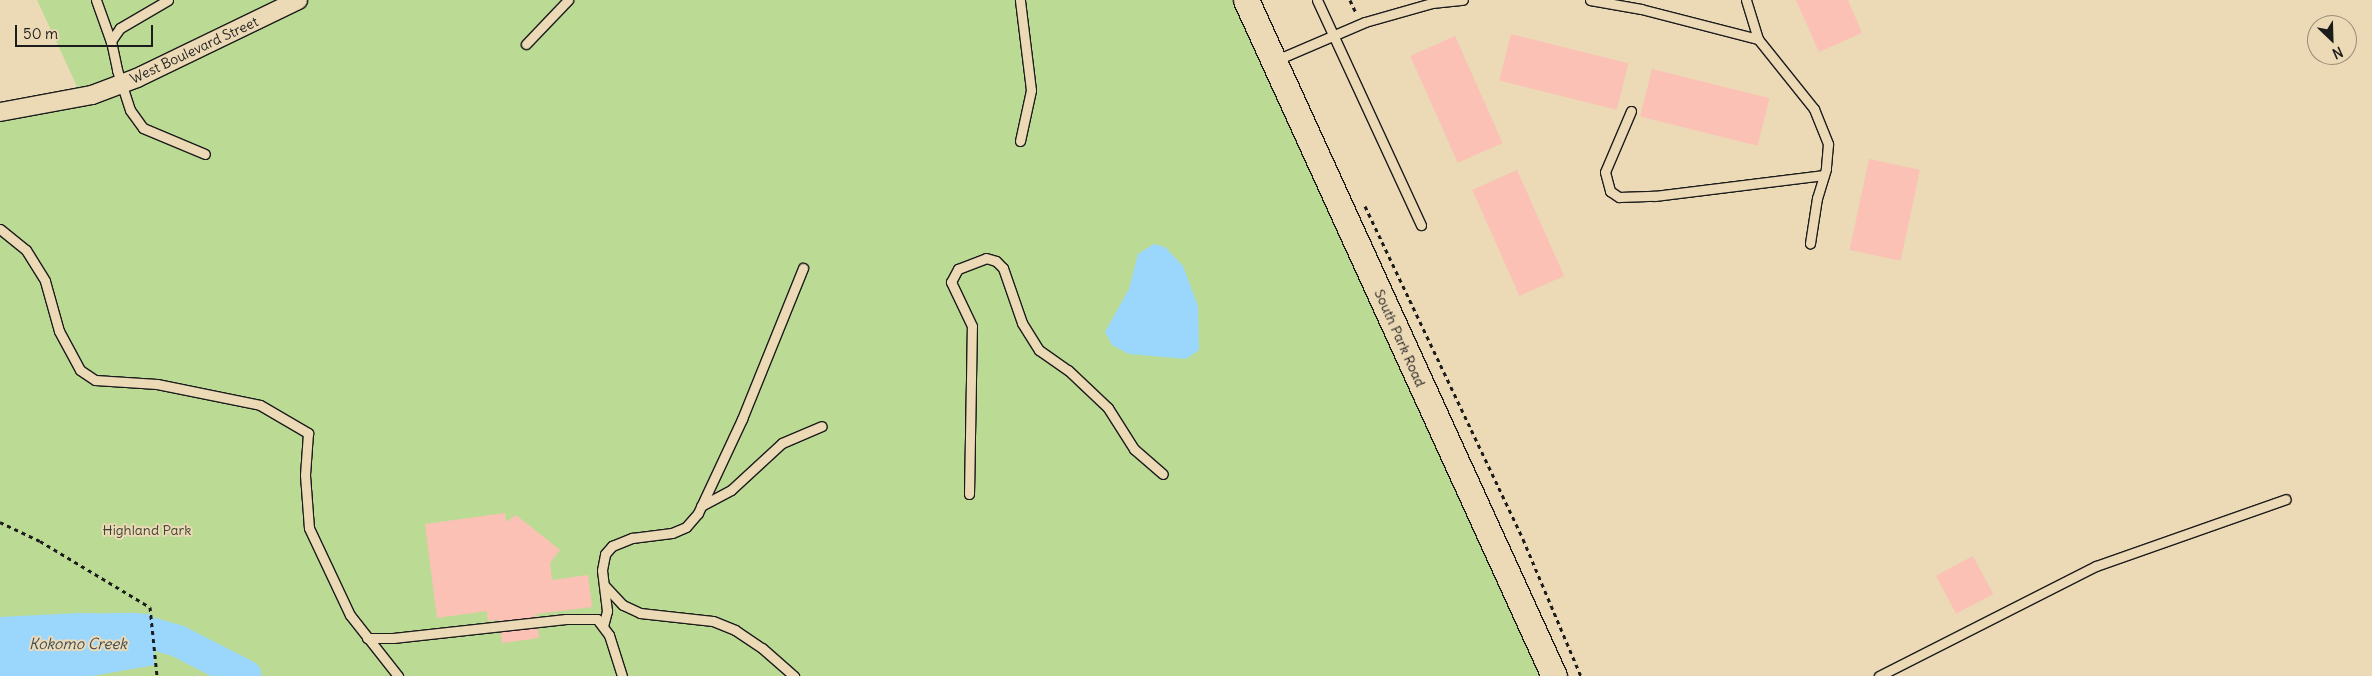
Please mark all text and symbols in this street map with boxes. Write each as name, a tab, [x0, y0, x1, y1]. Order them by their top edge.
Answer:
street label: West Boulevard Street	[127, 13, 261, 87]
scale bar	[18, 15, 155, 47]
north arrow	[2307, 15, 2357, 65]
text: 50 m	[23, 24, 58, 43]
text: N	[2330, 43, 2346, 63]
street label: South Park Road	[1371, 287, 1429, 389]
park label: Highland Park	[103, 522, 191, 538]
water label: Kokomo Creek	[29, 635, 127, 653]

